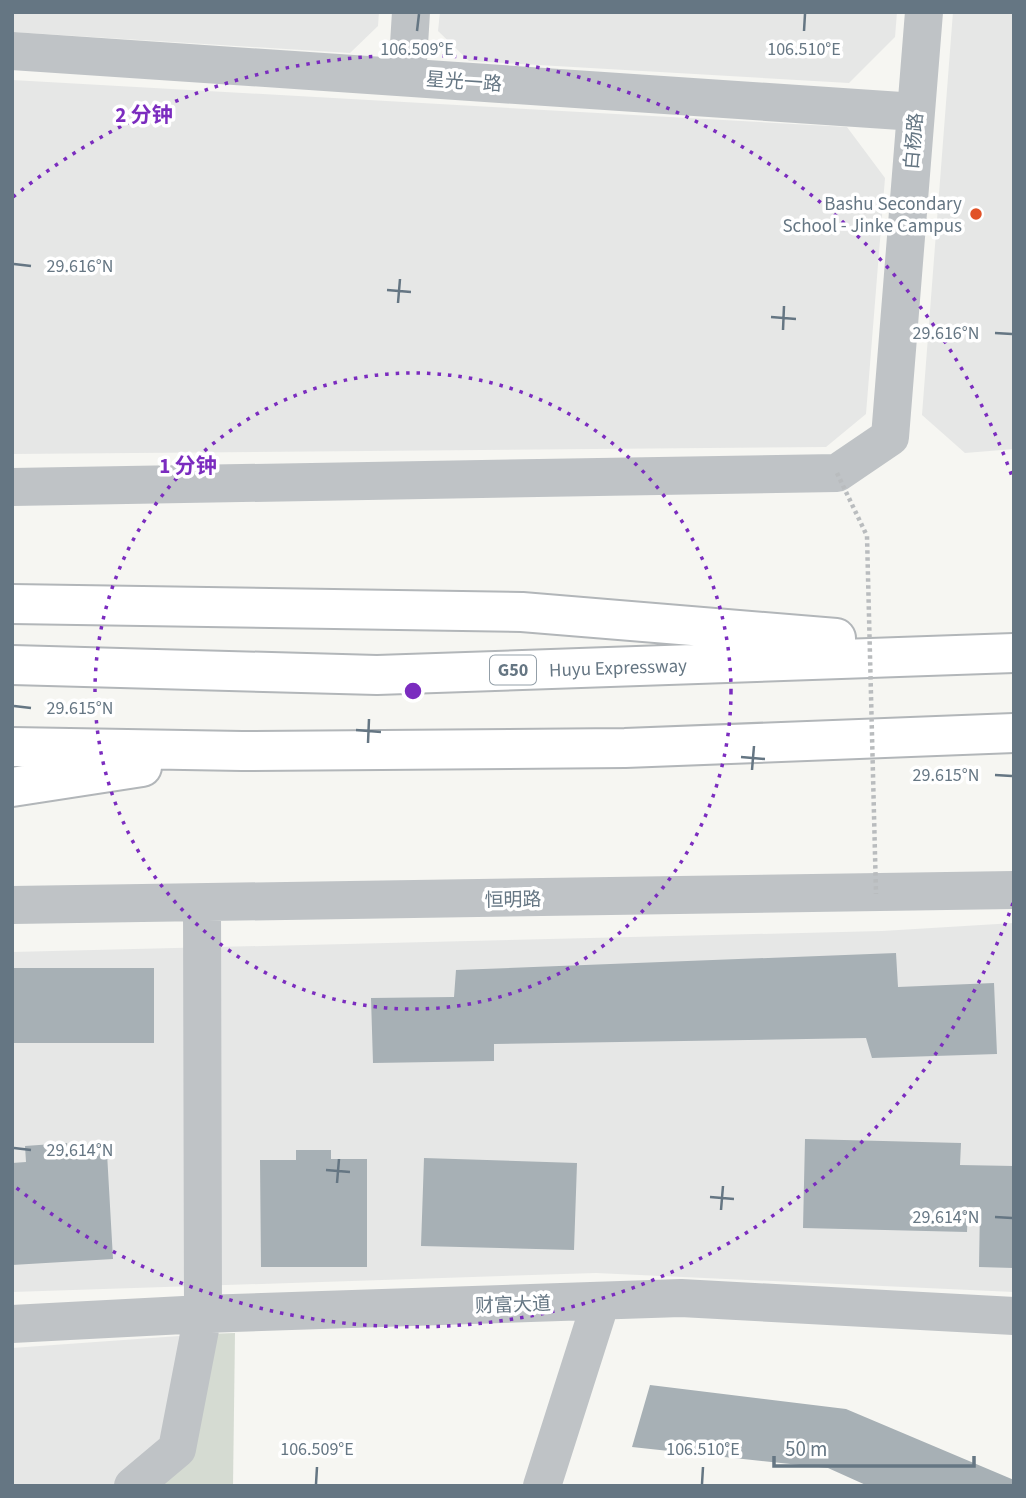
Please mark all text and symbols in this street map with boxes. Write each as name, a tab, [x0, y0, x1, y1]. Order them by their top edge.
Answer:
text: 106.509°E	[380, 37, 454, 62]
text: 106.510°E	[767, 37, 841, 62]
street label: 星光一路	[425, 66, 503, 99]
text: 2 分钟	[115, 100, 173, 130]
street label: 白杨路	[899, 112, 930, 171]
place label: Bashu Secondary School - Jinke Campus	[782, 191, 962, 240]
marker: Bashu Secondary School - Jinke Campus	[968, 206, 984, 222]
text: 29.616°N	[47, 254, 113, 279]
text: 29.616°N	[913, 321, 979, 346]
text: 1 分钟	[159, 451, 217, 481]
street label: Huyu Expressway	[549, 653, 688, 684]
road number: G50	[490, 656, 536, 684]
centre of rings	[401, 679, 425, 703]
text: 29.615°N	[47, 696, 113, 721]
text: 29.615°N	[913, 763, 979, 788]
street label: 恒明路	[484, 887, 542, 914]
text: 29.614°N	[47, 1138, 113, 1163]
text: 29.614°N	[913, 1205, 979, 1230]
street label: 财富大道	[475, 1291, 552, 1320]
scale bar	[774, 1424, 974, 1468]
text: 50 m	[785, 1434, 827, 1464]
text: 106.509°E	[280, 1437, 354, 1462]
text: 106.510°E	[666, 1437, 740, 1462]

